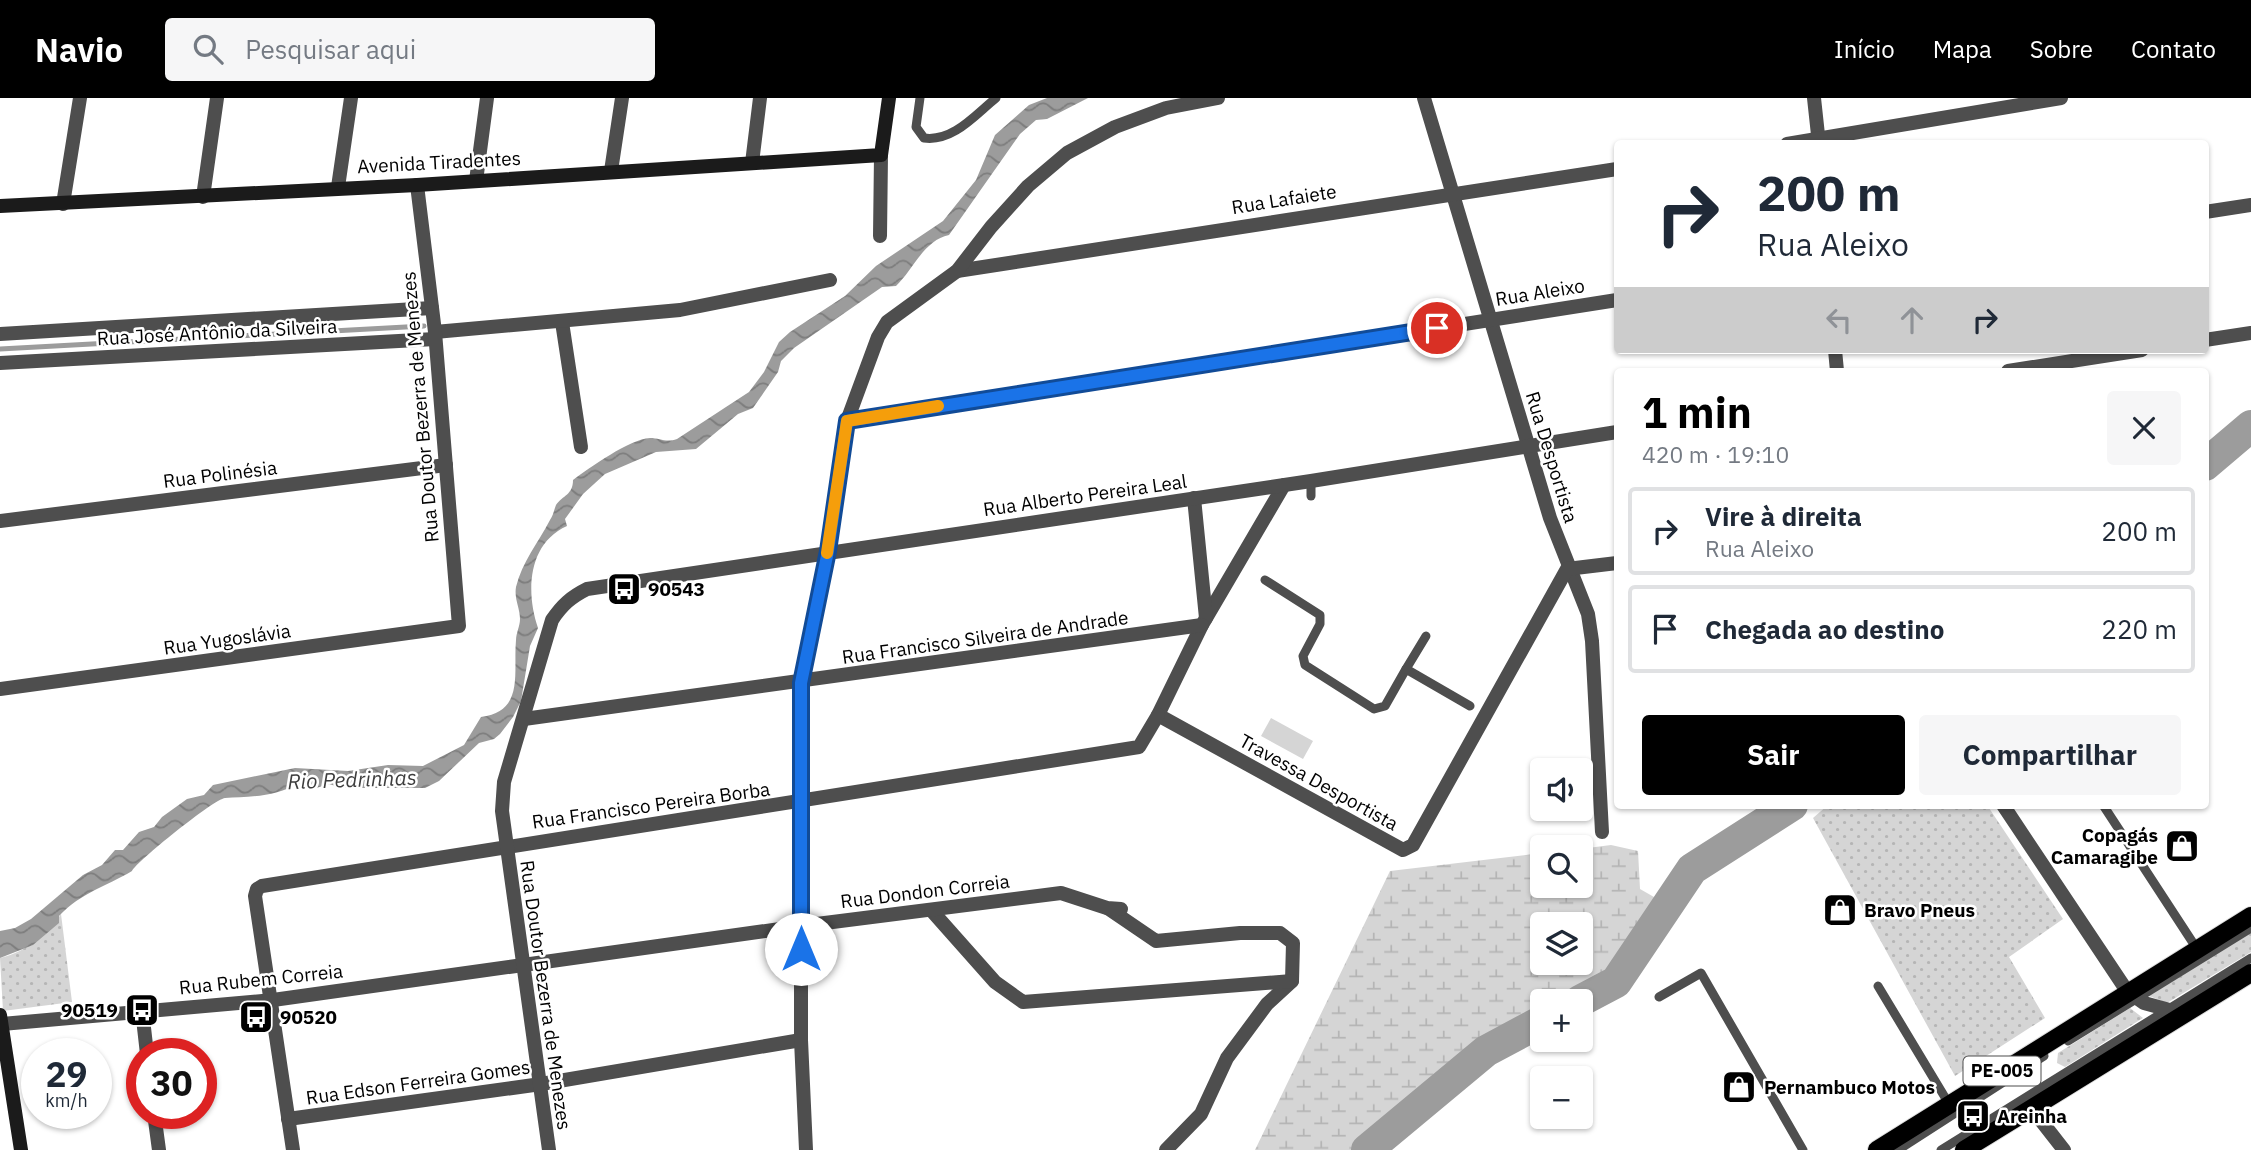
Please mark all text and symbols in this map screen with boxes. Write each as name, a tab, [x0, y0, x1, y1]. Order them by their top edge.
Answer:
search box	[165, 18, 655, 81]
text: Navio	[35, 28, 123, 71]
icon: search	[189, 30, 227, 68]
text: Pesquisar aqui	[245, 32, 416, 66]
text: Início	[1834, 33, 1895, 65]
text: Mapa	[1933, 33, 1992, 65]
text: Sobre	[2030, 33, 2093, 65]
text: Contato	[2131, 33, 2216, 65]
street label: Avenida Tiradentes	[357, 146, 521, 178]
text: 200 m	[1757, 161, 1901, 224]
icon: right	[1642, 168, 1733, 259]
street label: Rua Lafaiete	[1230, 179, 1338, 219]
text: Rua Aleixo	[1757, 223, 1909, 265]
street label: Rua Doutor Bezerra de Menezes	[396, 270, 444, 544]
street label: Rua Aleixo	[1494, 273, 1586, 311]
pin	[1407, 298, 1467, 358]
icon: left	[1820, 301, 1858, 339]
icon: ahead	[1893, 301, 1931, 339]
icon: right	[1966, 301, 2004, 339]
icon: arrive	[1418, 309, 1456, 347]
street label: Rua José Antônio da Silveira	[96, 314, 338, 350]
text: 1 min	[1642, 385, 1752, 440]
street label: Rua Desportista	[1521, 388, 1583, 526]
button: close	[2107, 391, 2181, 465]
text: 420 m · 19:10	[1642, 439, 1789, 469]
street label: Rua Polinésia	[162, 455, 278, 493]
street label: Rua Alberto Pereira Leal	[982, 469, 1188, 521]
text: Vire à direita	[1705, 499, 1862, 533]
icon: right	[1646, 512, 1684, 550]
text: 200 m	[2101, 514, 2177, 548]
text: Rua Aleixo	[1705, 533, 1814, 563]
bus stop icon: 90543	[605, 570, 643, 608]
place label: 90543	[648, 577, 705, 601]
street label: Rua Francisco Silveira de Andrade	[840, 605, 1130, 669]
icon: arrive	[1646, 610, 1684, 648]
text: Chegada ao destino	[1705, 612, 1944, 646]
text: 220 m	[2101, 612, 2177, 646]
street label: Rua Yugoslávia	[162, 618, 292, 660]
button: Sair	[1642, 715, 1905, 795]
button: Compartilhar	[1919, 715, 2181, 795]
street label: Travessa Desportista	[1235, 728, 1403, 836]
map controls	[1530, 758, 1593, 1129]
button: sound	[1530, 758, 1593, 821]
water label: Rio Pedrinhas	[287, 763, 417, 795]
street label: Rua Francisco Pereira Borba	[530, 776, 772, 834]
place label: Copagás Camaragibe	[2051, 823, 2158, 869]
shop icon: Copagás Camaragibe	[2163, 827, 2201, 865]
button: search	[1530, 835, 1593, 898]
street label: Rua Doutor Bezerra de Menezes	[515, 859, 577, 1131]
street label: Rua Dondon Correia	[839, 869, 1011, 913]
shop icon: Bravo Pneus	[1821, 891, 1859, 929]
place label: Bravo Pneus	[1864, 898, 1975, 922]
position arrow	[764, 912, 838, 986]
button: layers	[1530, 912, 1593, 975]
street label: Rua Rubem Correia	[178, 958, 344, 1000]
button: +	[1530, 989, 1593, 1052]
bus stop icon: 90519	[123, 991, 161, 1029]
place label: 90519	[61, 998, 118, 1022]
bus stop icon: 90520	[237, 998, 275, 1036]
place label: 90520	[280, 1005, 337, 1029]
speed limit sign: 30	[126, 1038, 217, 1129]
text: 29	[45, 1051, 88, 1097]
street label: Rua Edson Ferreira Gomes	[304, 1054, 532, 1110]
road number: PE-005	[1964, 1056, 2040, 1086]
button: −	[1530, 1066, 1593, 1129]
shop icon: Pernambuco Motos	[1720, 1068, 1758, 1106]
place label: Pernambuco Motos	[1764, 1075, 1935, 1099]
text: km/h	[45, 1089, 88, 1112]
bus stop icon: Areinha	[1954, 1097, 1992, 1135]
place label: Areinha	[1997, 1104, 2067, 1128]

